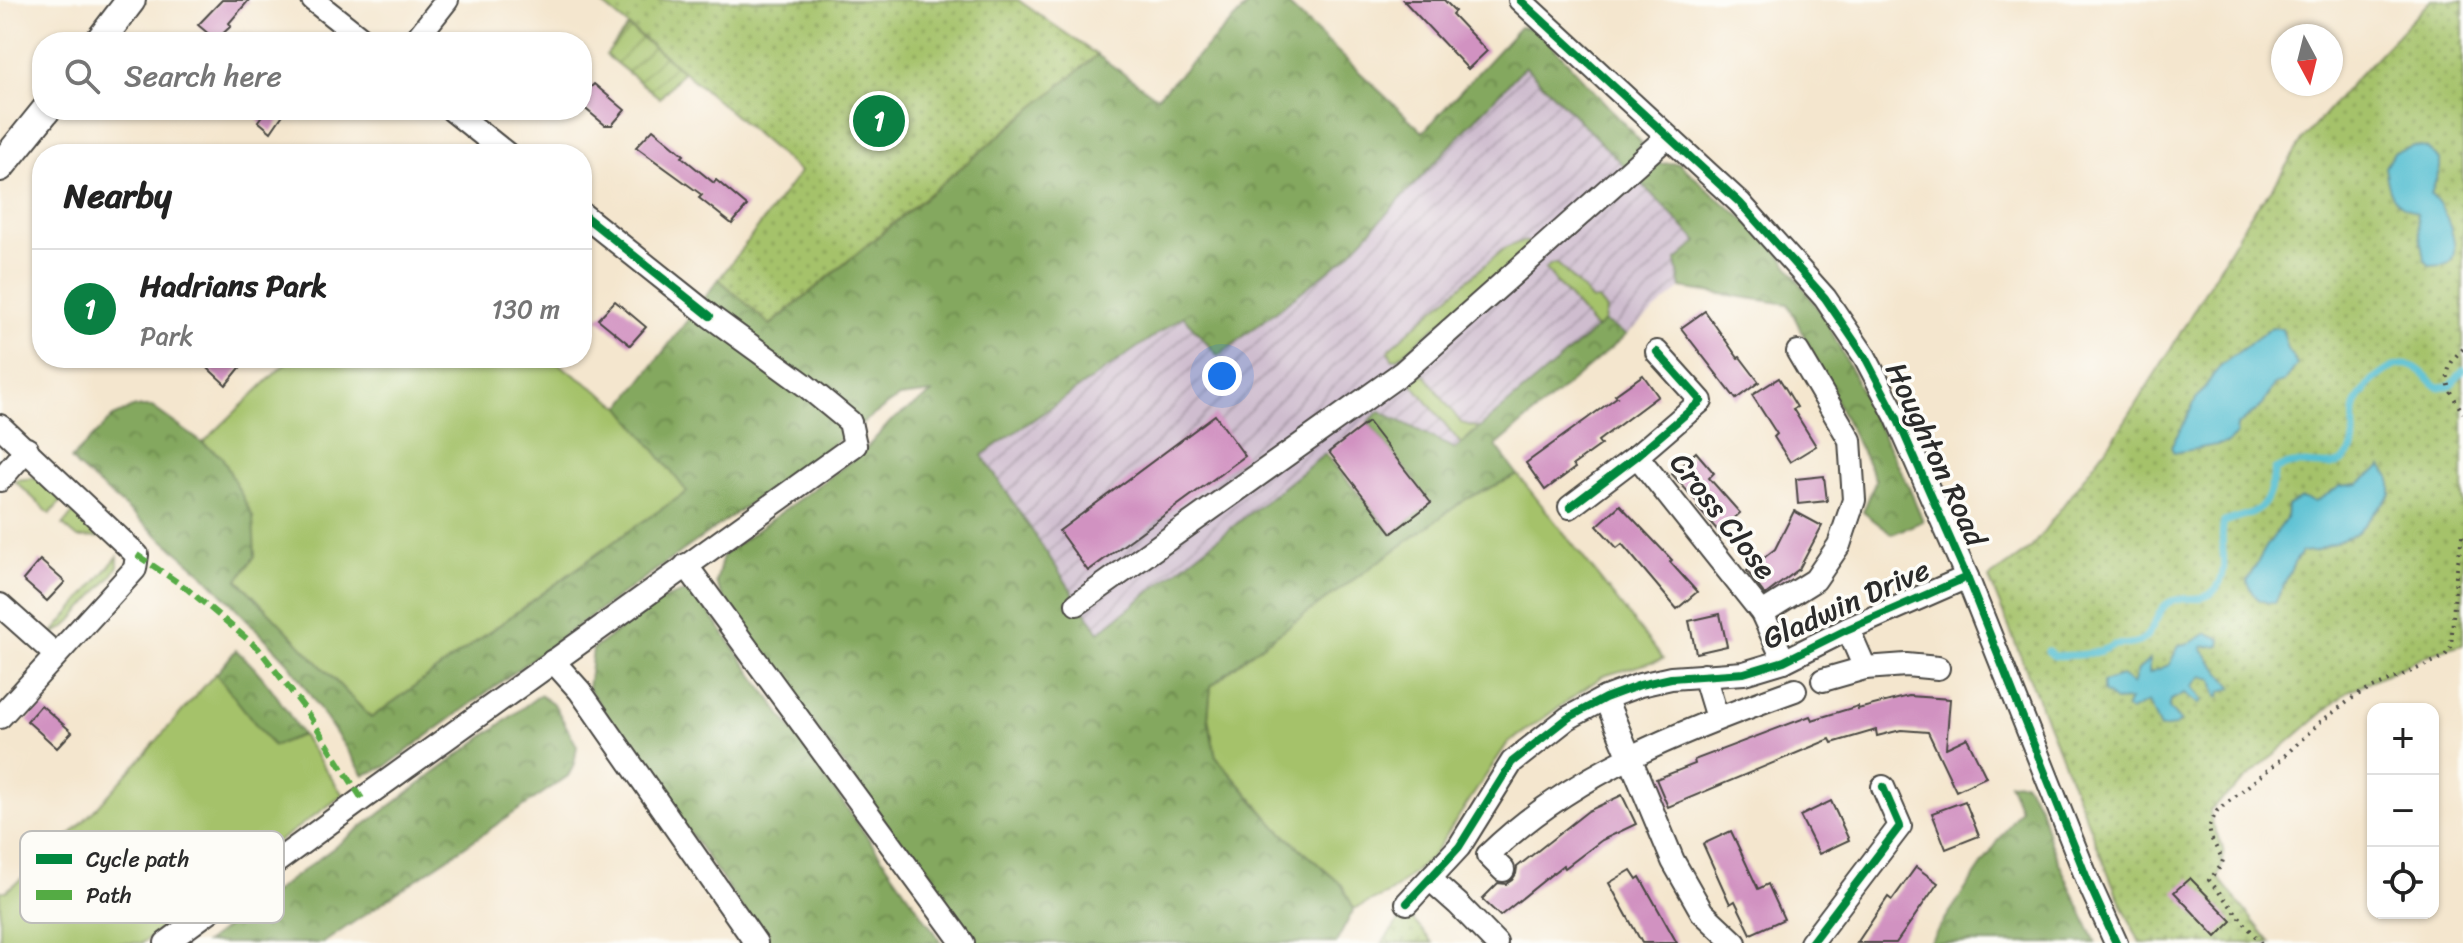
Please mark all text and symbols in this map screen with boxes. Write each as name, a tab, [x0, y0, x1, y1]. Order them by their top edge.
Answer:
north arrow	[2271, 24, 2343, 96]
search box	[32, 32, 592, 120]
text: Search here	[124, 49, 282, 103]
icon: search	[60, 54, 104, 98]
pin: 1	[853, 91, 905, 151]
text: Nearby	[64, 166, 172, 226]
text: Hadrians Park	[140, 259, 327, 313]
text: 1	[84, 286, 96, 332]
text: 130 m	[491, 286, 560, 332]
text: Park	[140, 313, 193, 359]
street label: Houghton Road	[1870, 353, 2003, 557]
your location	[1202, 356, 1242, 396]
street label: Cross Close	[1655, 440, 1791, 592]
street label: Gladwin Drive	[1753, 543, 1939, 665]
map controls	[2367, 703, 2439, 919]
button: +	[2367, 703, 2439, 775]
button: −	[2367, 775, 2439, 847]
legend	[20, 831, 284, 923]
text: Cycle path	[86, 840, 189, 879]
button: locate	[2367, 847, 2439, 919]
text: Path	[86, 876, 132, 915]

